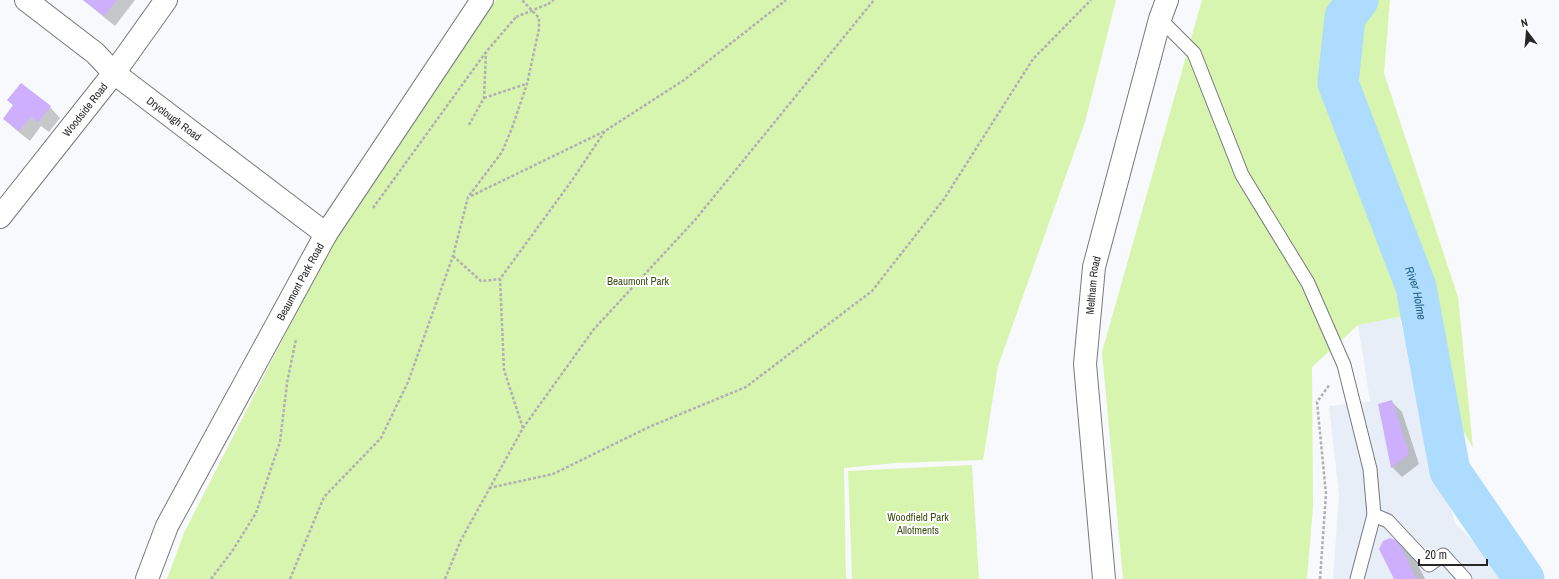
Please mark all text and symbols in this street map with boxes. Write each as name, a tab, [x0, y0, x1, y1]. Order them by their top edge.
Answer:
north arrow	[1507, 12, 1547, 52]
text: N	[1519, 15, 1529, 30]
street label: Woodside Road	[59, 80, 111, 139]
street label: Dryclough Road	[144, 93, 204, 144]
street label: Beaumont Park Road	[273, 240, 327, 323]
street label: Meltham Road	[1083, 254, 1104, 315]
water label: River Holme	[1401, 264, 1430, 322]
park label: Beaumont Park	[607, 274, 670, 288]
park label: Woodfield Park Allotments	[887, 510, 949, 537]
scale bar	[1419, 541, 1487, 567]
text: 20 m	[1425, 547, 1447, 563]

